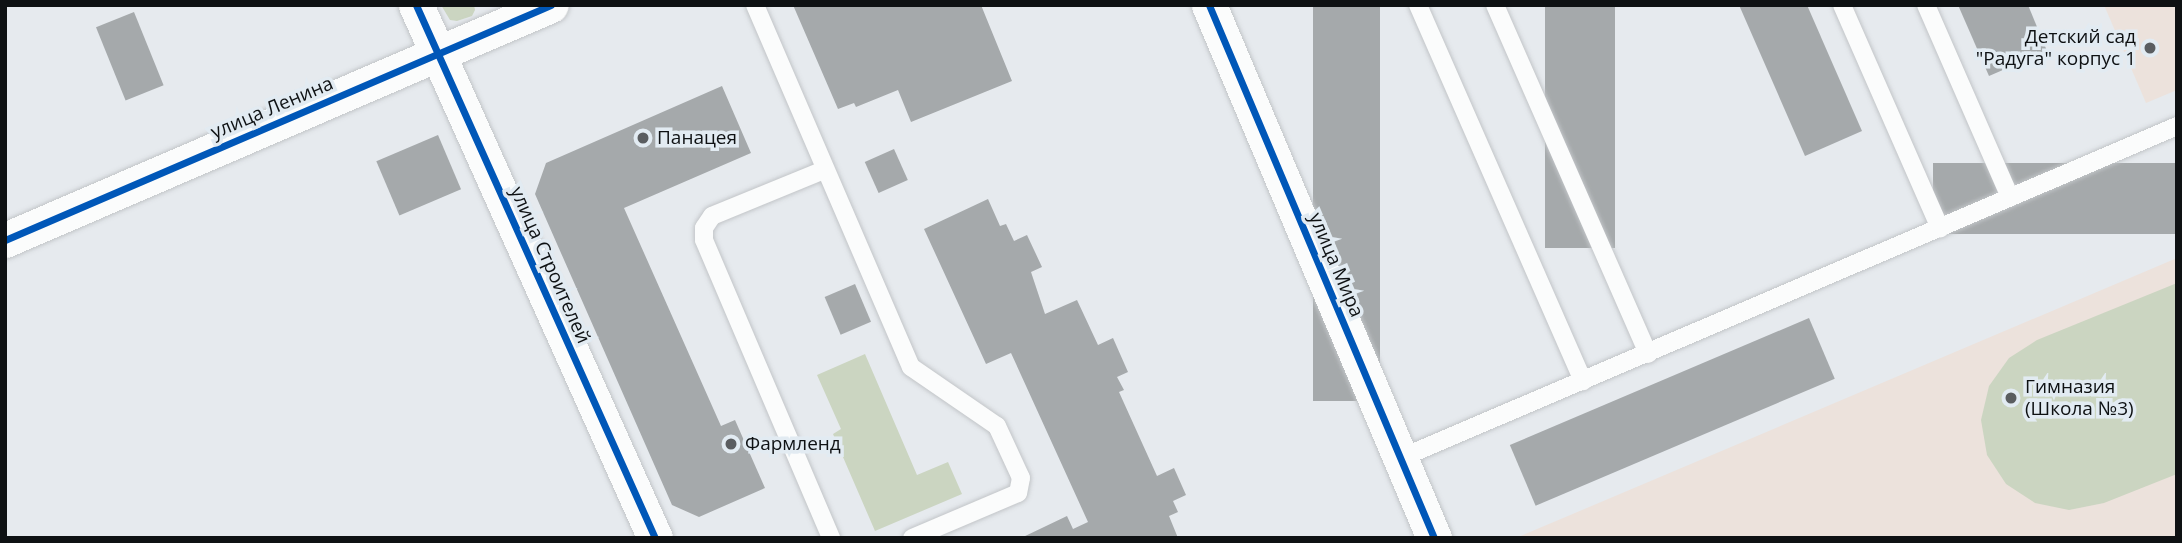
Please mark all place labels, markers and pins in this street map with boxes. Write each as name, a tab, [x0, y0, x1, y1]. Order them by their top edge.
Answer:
place label: Детский сад "Радуга" корпус 1	[1976, 26, 2136, 70]
marker: Детский сад "Радуга" корпус 1	[2142, 40, 2158, 56]
place label: Панацея	[657, 127, 737, 149]
marker: Панацея	[635, 130, 651, 146]
place label: Гимназия (Школа №3)	[2025, 376, 2134, 420]
marker: Гимназия (Школа №3)	[2003, 390, 2019, 406]
place label: Фармленд	[745, 433, 841, 455]
marker: Фармленд	[723, 436, 739, 452]

